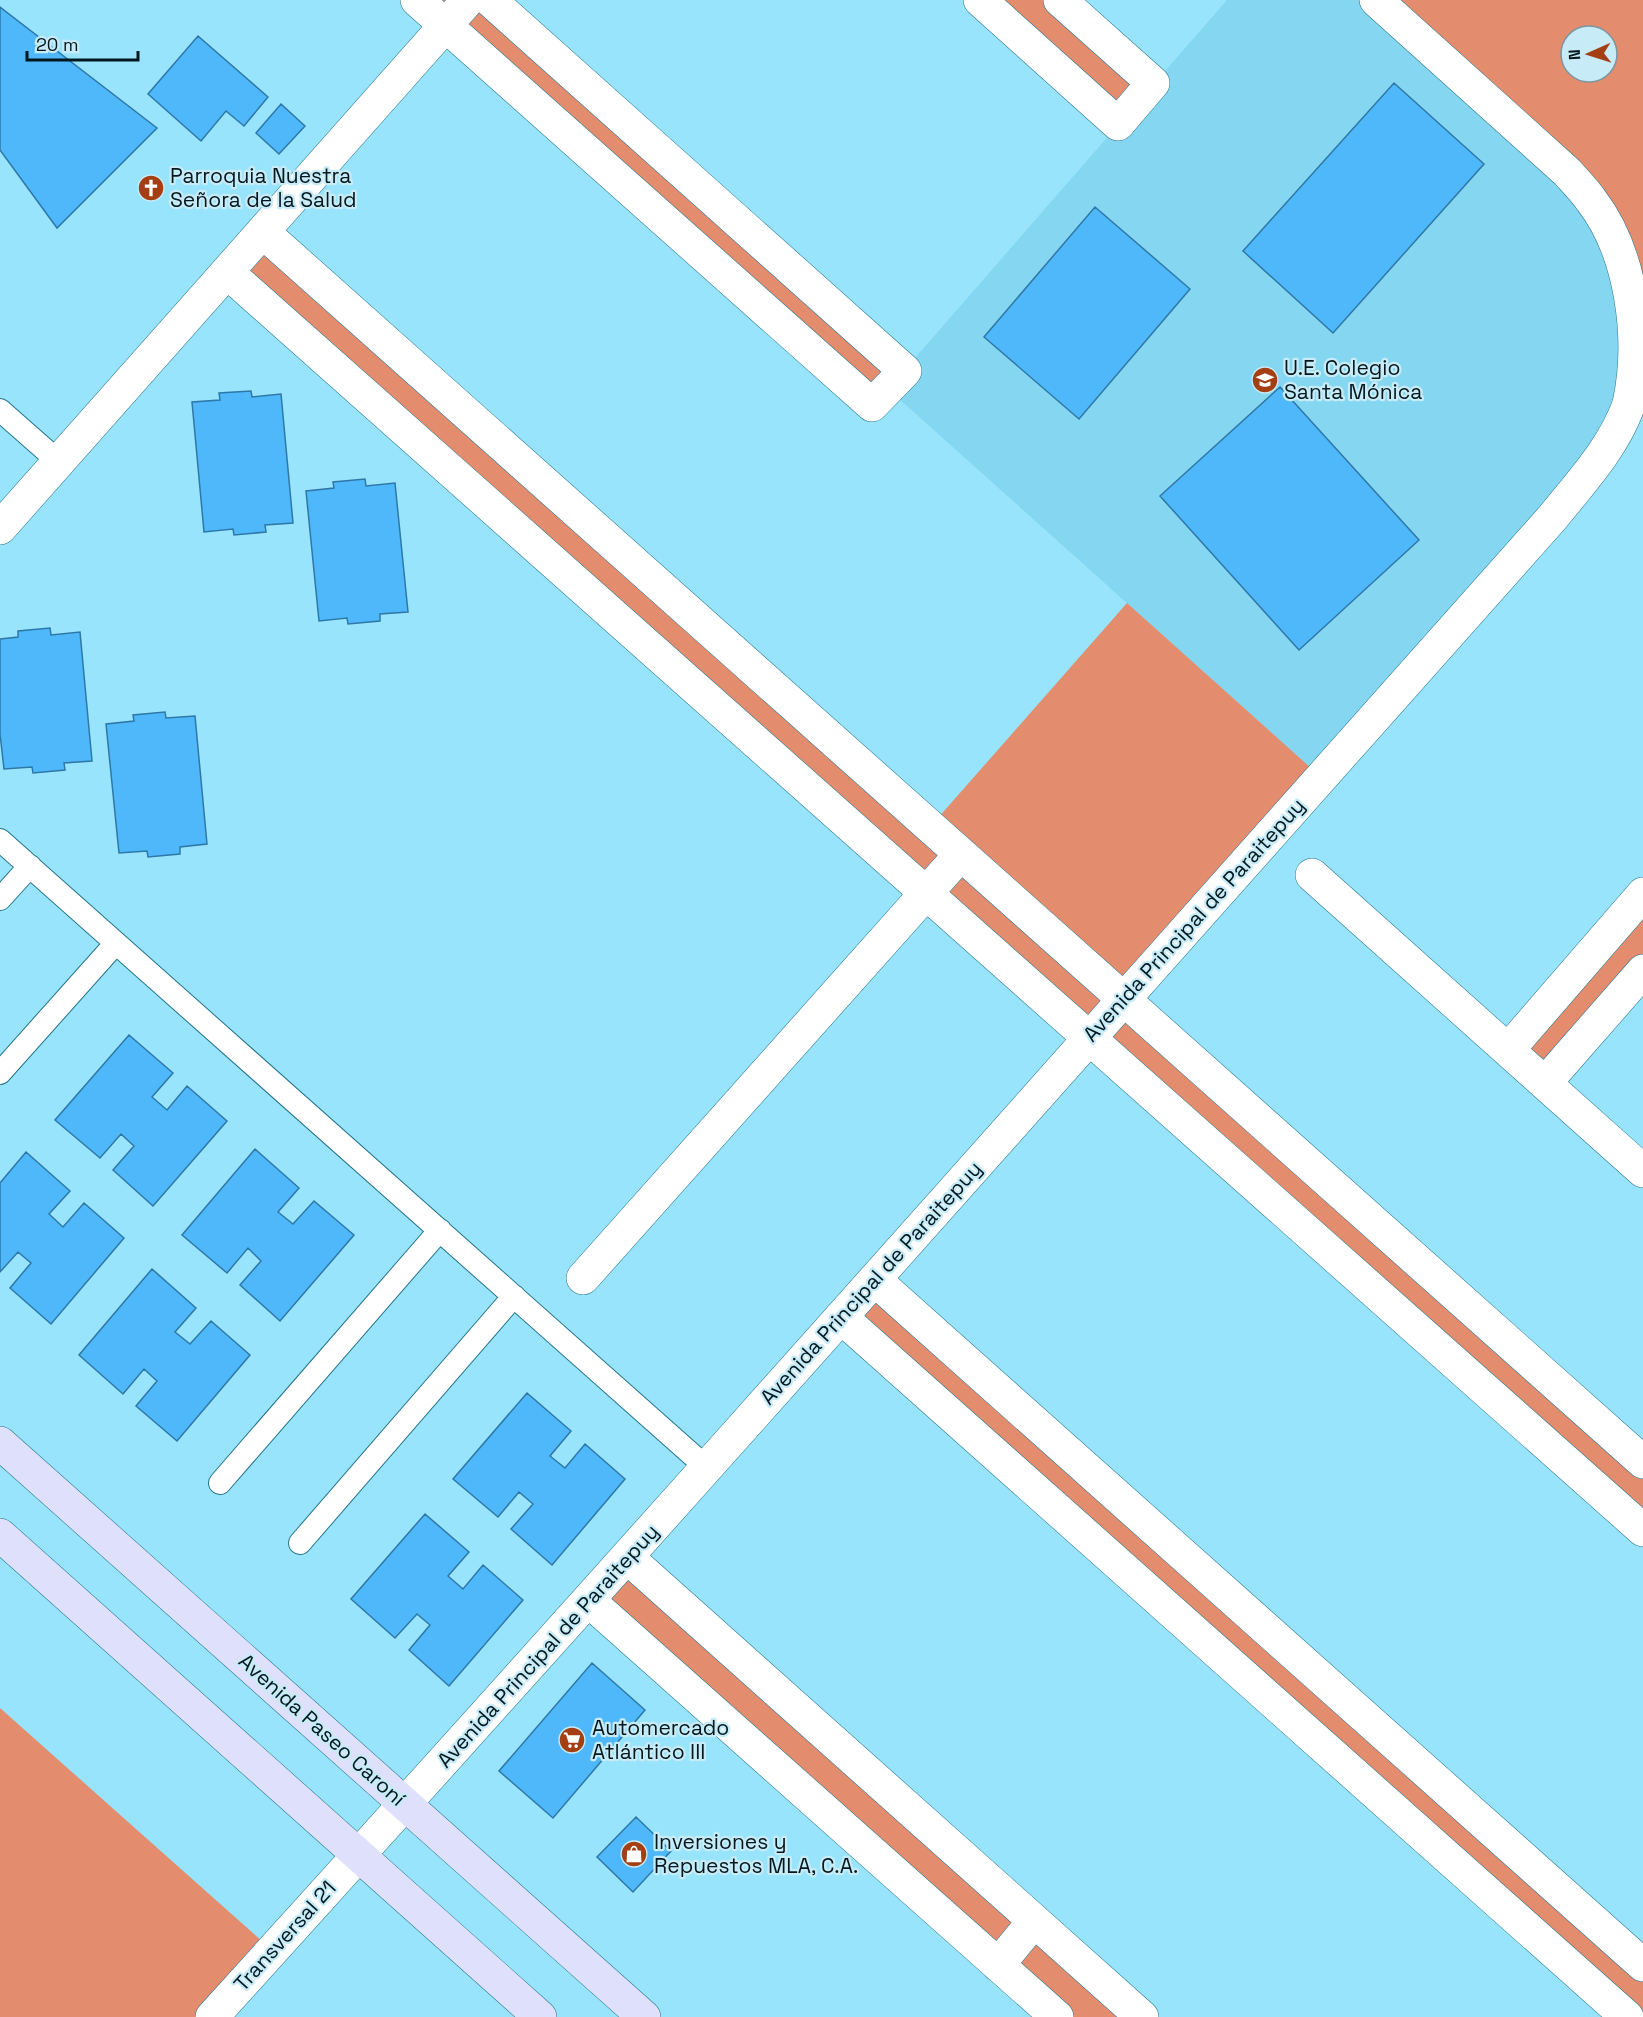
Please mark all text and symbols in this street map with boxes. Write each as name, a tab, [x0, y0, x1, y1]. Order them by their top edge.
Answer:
scale bar	[27, 24, 138, 62]
north arrow	[1559, 24, 1619, 84]
text: 20 m	[36, 33, 79, 56]
text: N	[1564, 49, 1585, 61]
place label: Parroquia Nuestra Señora de la Salud	[170, 162, 357, 213]
church icon: Parroquia Nuestra Señora de la Salud	[136, 173, 166, 203]
place label: U.E. Colegio Santa Mónica	[1284, 354, 1422, 405]
school or university icon: U.E. Colegio Santa Mónica	[1250, 365, 1280, 395]
street label: Avenida Principal de Paraitepuy	[1077, 792, 1310, 1047]
street label: Avenida Principal de Paraitepuy	[754, 1155, 987, 1410]
street label: Avenida Principal de Paraitepuy	[431, 1518, 664, 1773]
street label: Avenida Paseo Caroní	[233, 1647, 412, 1812]
place label: Automercado Atlántico III	[592, 1714, 729, 1765]
supermarket icon: Automercado Atlántico III	[557, 1725, 587, 1755]
place label: Inversiones y Repuestos MLA, C.A.	[654, 1828, 858, 1879]
shop icon: Inversiones y Repuestos MLA, C.A.	[619, 1839, 649, 1869]
street label: Transversal 21	[228, 1875, 342, 1997]

